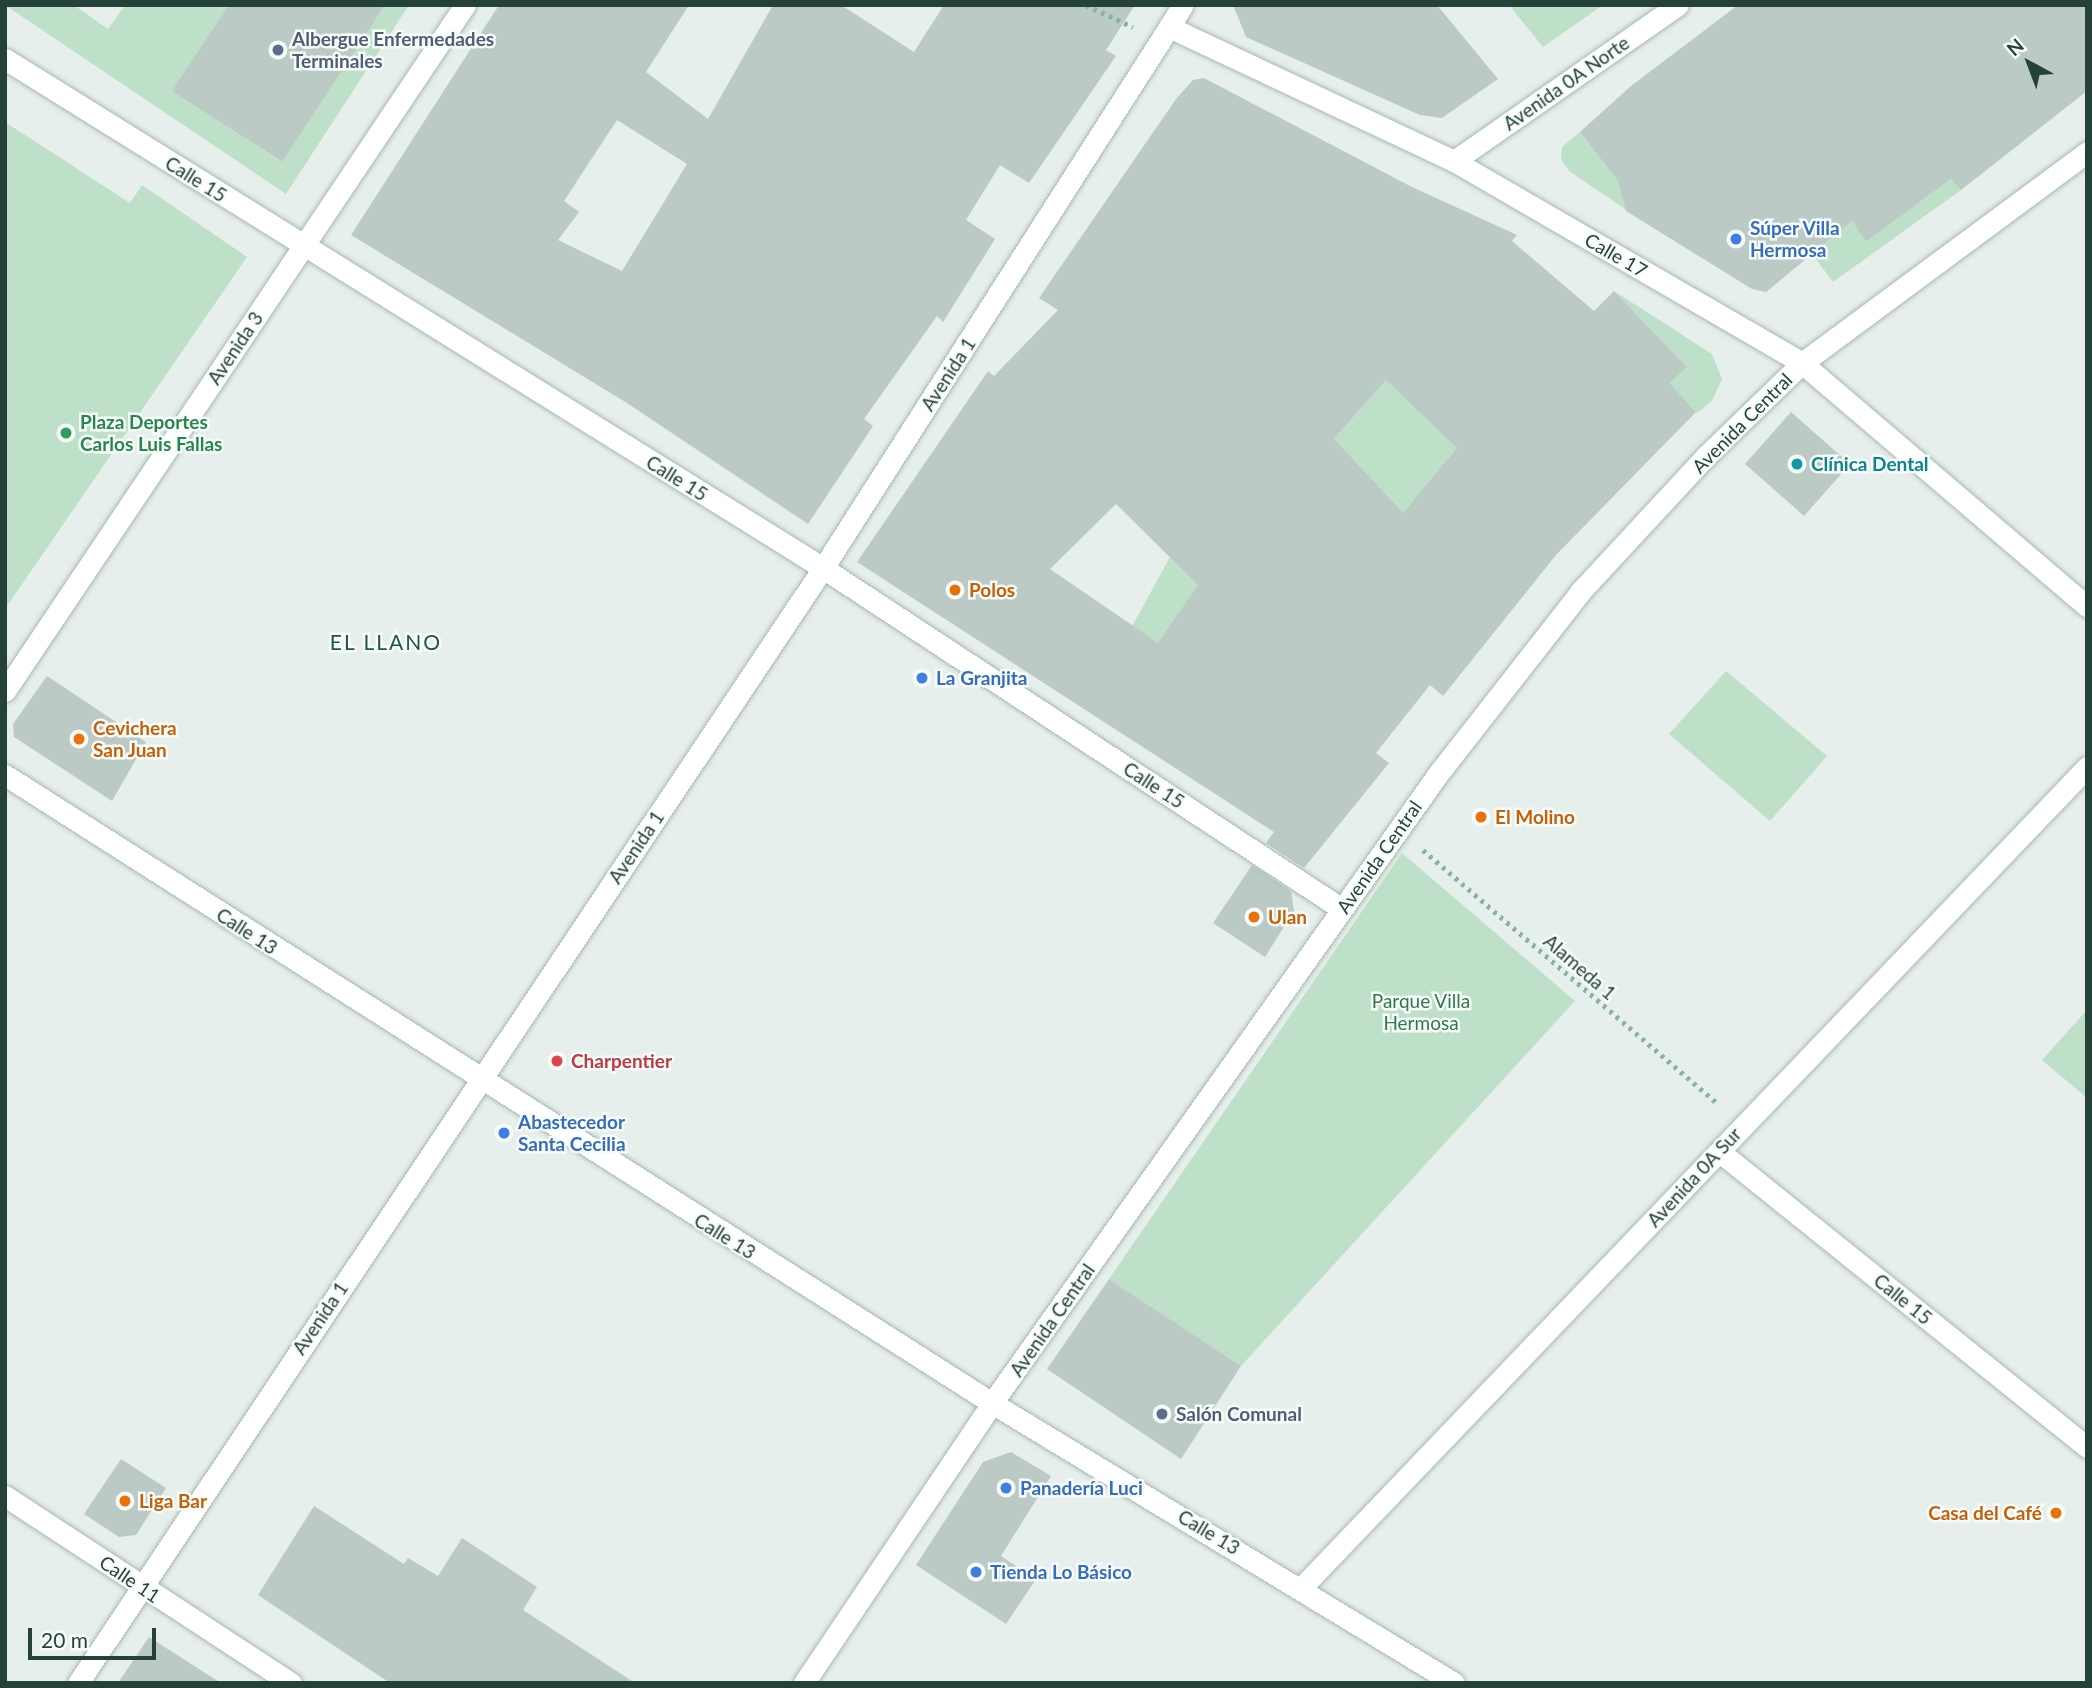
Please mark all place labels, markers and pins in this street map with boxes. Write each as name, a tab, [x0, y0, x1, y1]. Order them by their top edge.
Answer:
place label: Albergue Enfermedades Terminales	[292, 28, 494, 72]
marker: Albergue Enfermedades Terminales	[270, 42, 286, 58]
place label: Súper Villa Hermosa	[1750, 217, 1841, 261]
marker: Súper Villa Hermosa	[1728, 231, 1744, 247]
place label: Plaza Deportes Carlos Luis Fallas	[80, 411, 222, 455]
marker: Plaza Deportes Carlos Luis Fallas	[58, 425, 74, 441]
place label: Clínica Dental	[1811, 453, 1929, 475]
marker: Clínica Dental	[1789, 456, 1805, 472]
place label: Polos	[969, 579, 1015, 601]
marker: Polos	[947, 582, 963, 598]
place label: La Granjita	[936, 667, 1027, 689]
marker: La Granjita	[914, 670, 930, 686]
place label: Cevichera San Juan	[93, 717, 177, 761]
marker: Cevichera San Juan	[71, 731, 87, 747]
place label: El Molino	[1495, 806, 1575, 828]
marker: El Molino	[1473, 809, 1489, 825]
place label: Ulan	[1268, 906, 1307, 928]
marker: Ulan	[1246, 909, 1262, 925]
place label: Charpentier	[571, 1050, 672, 1072]
marker: Charpentier	[549, 1053, 565, 1069]
place label: Abastecedor Santa Cecilia	[518, 1111, 626, 1155]
marker: Abastecedor Santa Cecilia	[496, 1125, 512, 1141]
place label: Salón Comunal	[1176, 1403, 1302, 1425]
marker: Salón Comunal	[1154, 1406, 1170, 1422]
place label: Panadería Luci	[1020, 1477, 1143, 1499]
marker: Panadería Luci	[998, 1480, 1014, 1496]
place label: Liga Bar	[139, 1490, 207, 1512]
marker: Liga Bar	[117, 1493, 133, 1509]
place label: Casa del Café	[1928, 1502, 2042, 1524]
marker: Casa del Café	[2048, 1505, 2064, 1521]
place label: Tienda Lo Básico	[990, 1561, 1132, 1583]
marker: Tienda Lo Básico	[968, 1564, 984, 1580]

